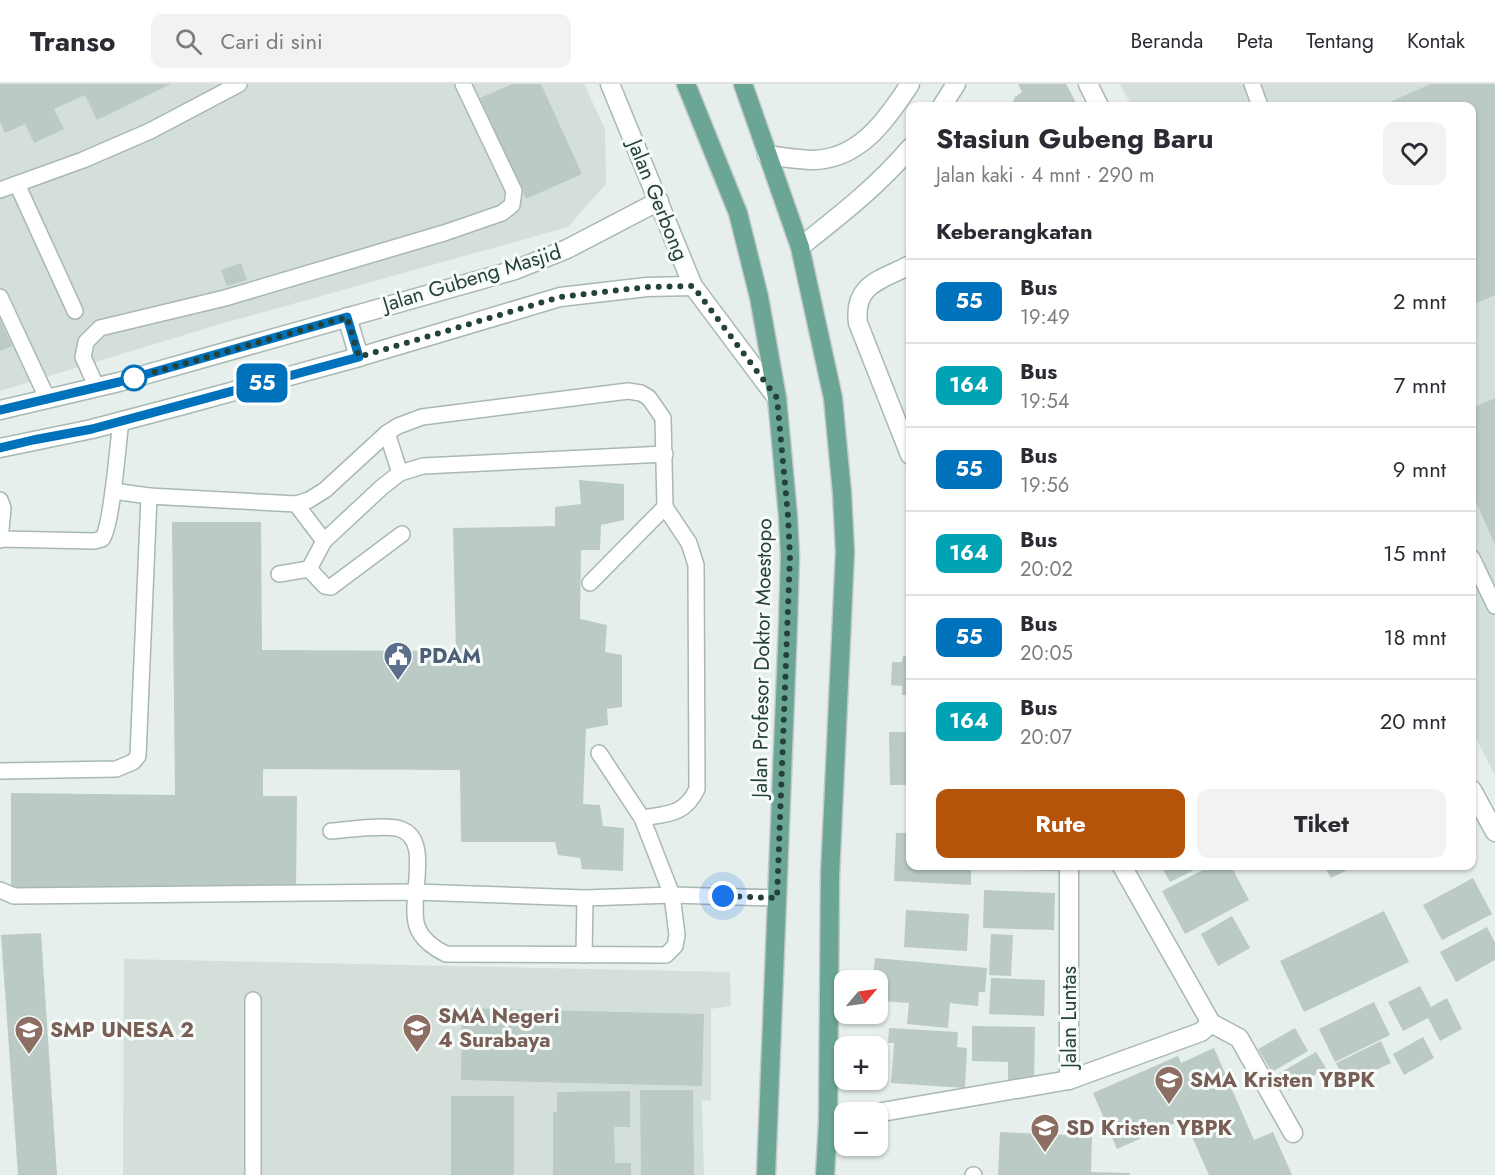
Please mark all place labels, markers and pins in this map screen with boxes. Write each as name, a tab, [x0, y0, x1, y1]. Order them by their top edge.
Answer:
unlabelled marker	[121, 365, 147, 391]
public building icon: PDAM	[382, 640, 414, 682]
place label: PDAM	[419, 641, 481, 671]
place label: SMA Negeri 4 Surabaya	[438, 1001, 560, 1055]
school or university icon: SMA Negeri 4 Surabaya	[401, 1012, 433, 1054]
school or university icon: SMP UNESA 2	[13, 1014, 45, 1056]
place label: SMP UNESA 2	[50, 1015, 194, 1045]
school or university icon: SMA Kristen YBPK	[1153, 1064, 1185, 1106]
place label: SMA Kristen YBPK	[1190, 1065, 1375, 1095]
school or university icon: SD Kristen YBPK	[1029, 1112, 1061, 1154]
place label: SD Kristen YBPK	[1066, 1113, 1232, 1143]

